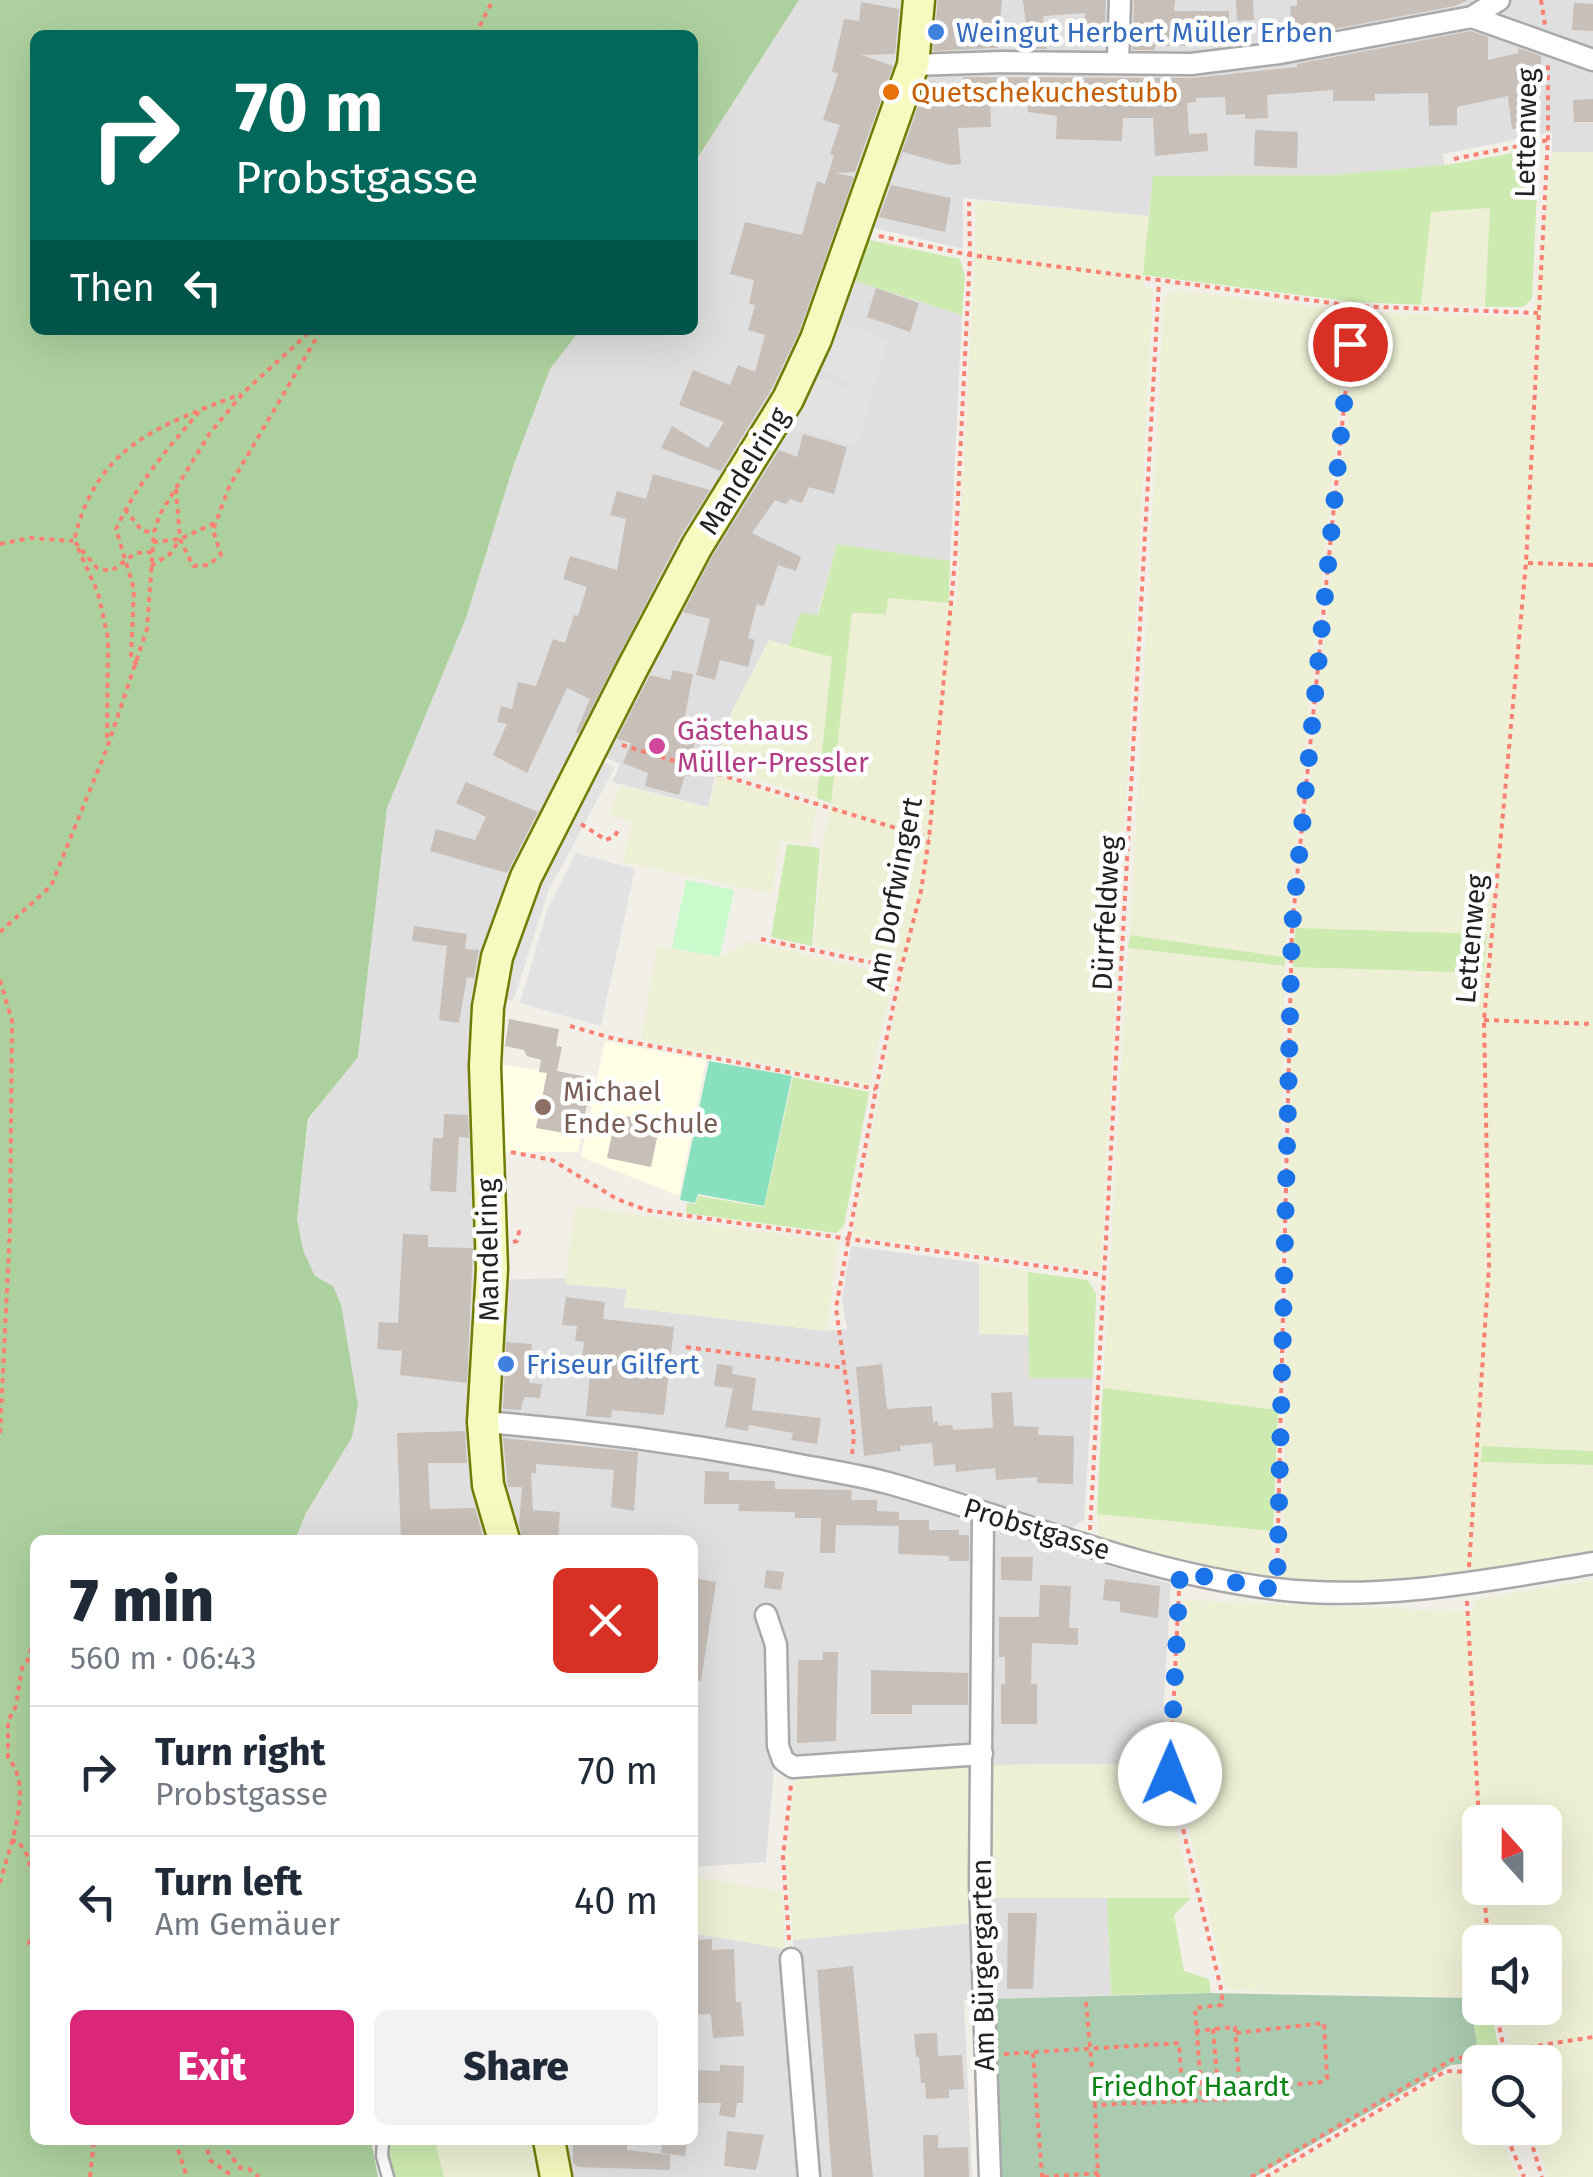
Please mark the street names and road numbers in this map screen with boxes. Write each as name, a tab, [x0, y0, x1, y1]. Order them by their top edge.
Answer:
street label: Lettenweg	[1508, 67, 1544, 198]
street label: Mandelring	[692, 401, 796, 541]
street label: Am Dorfwingert	[859, 793, 929, 994]
street label: Dürrfeldweg	[1085, 834, 1127, 991]
street label: Lettenweg	[1449, 872, 1493, 1005]
street label: Mandelring	[470, 1178, 506, 1322]
street label: Probstgasse	[960, 1491, 1114, 1567]
street label: Am Bürgergarten	[965, 1859, 1001, 2071]

